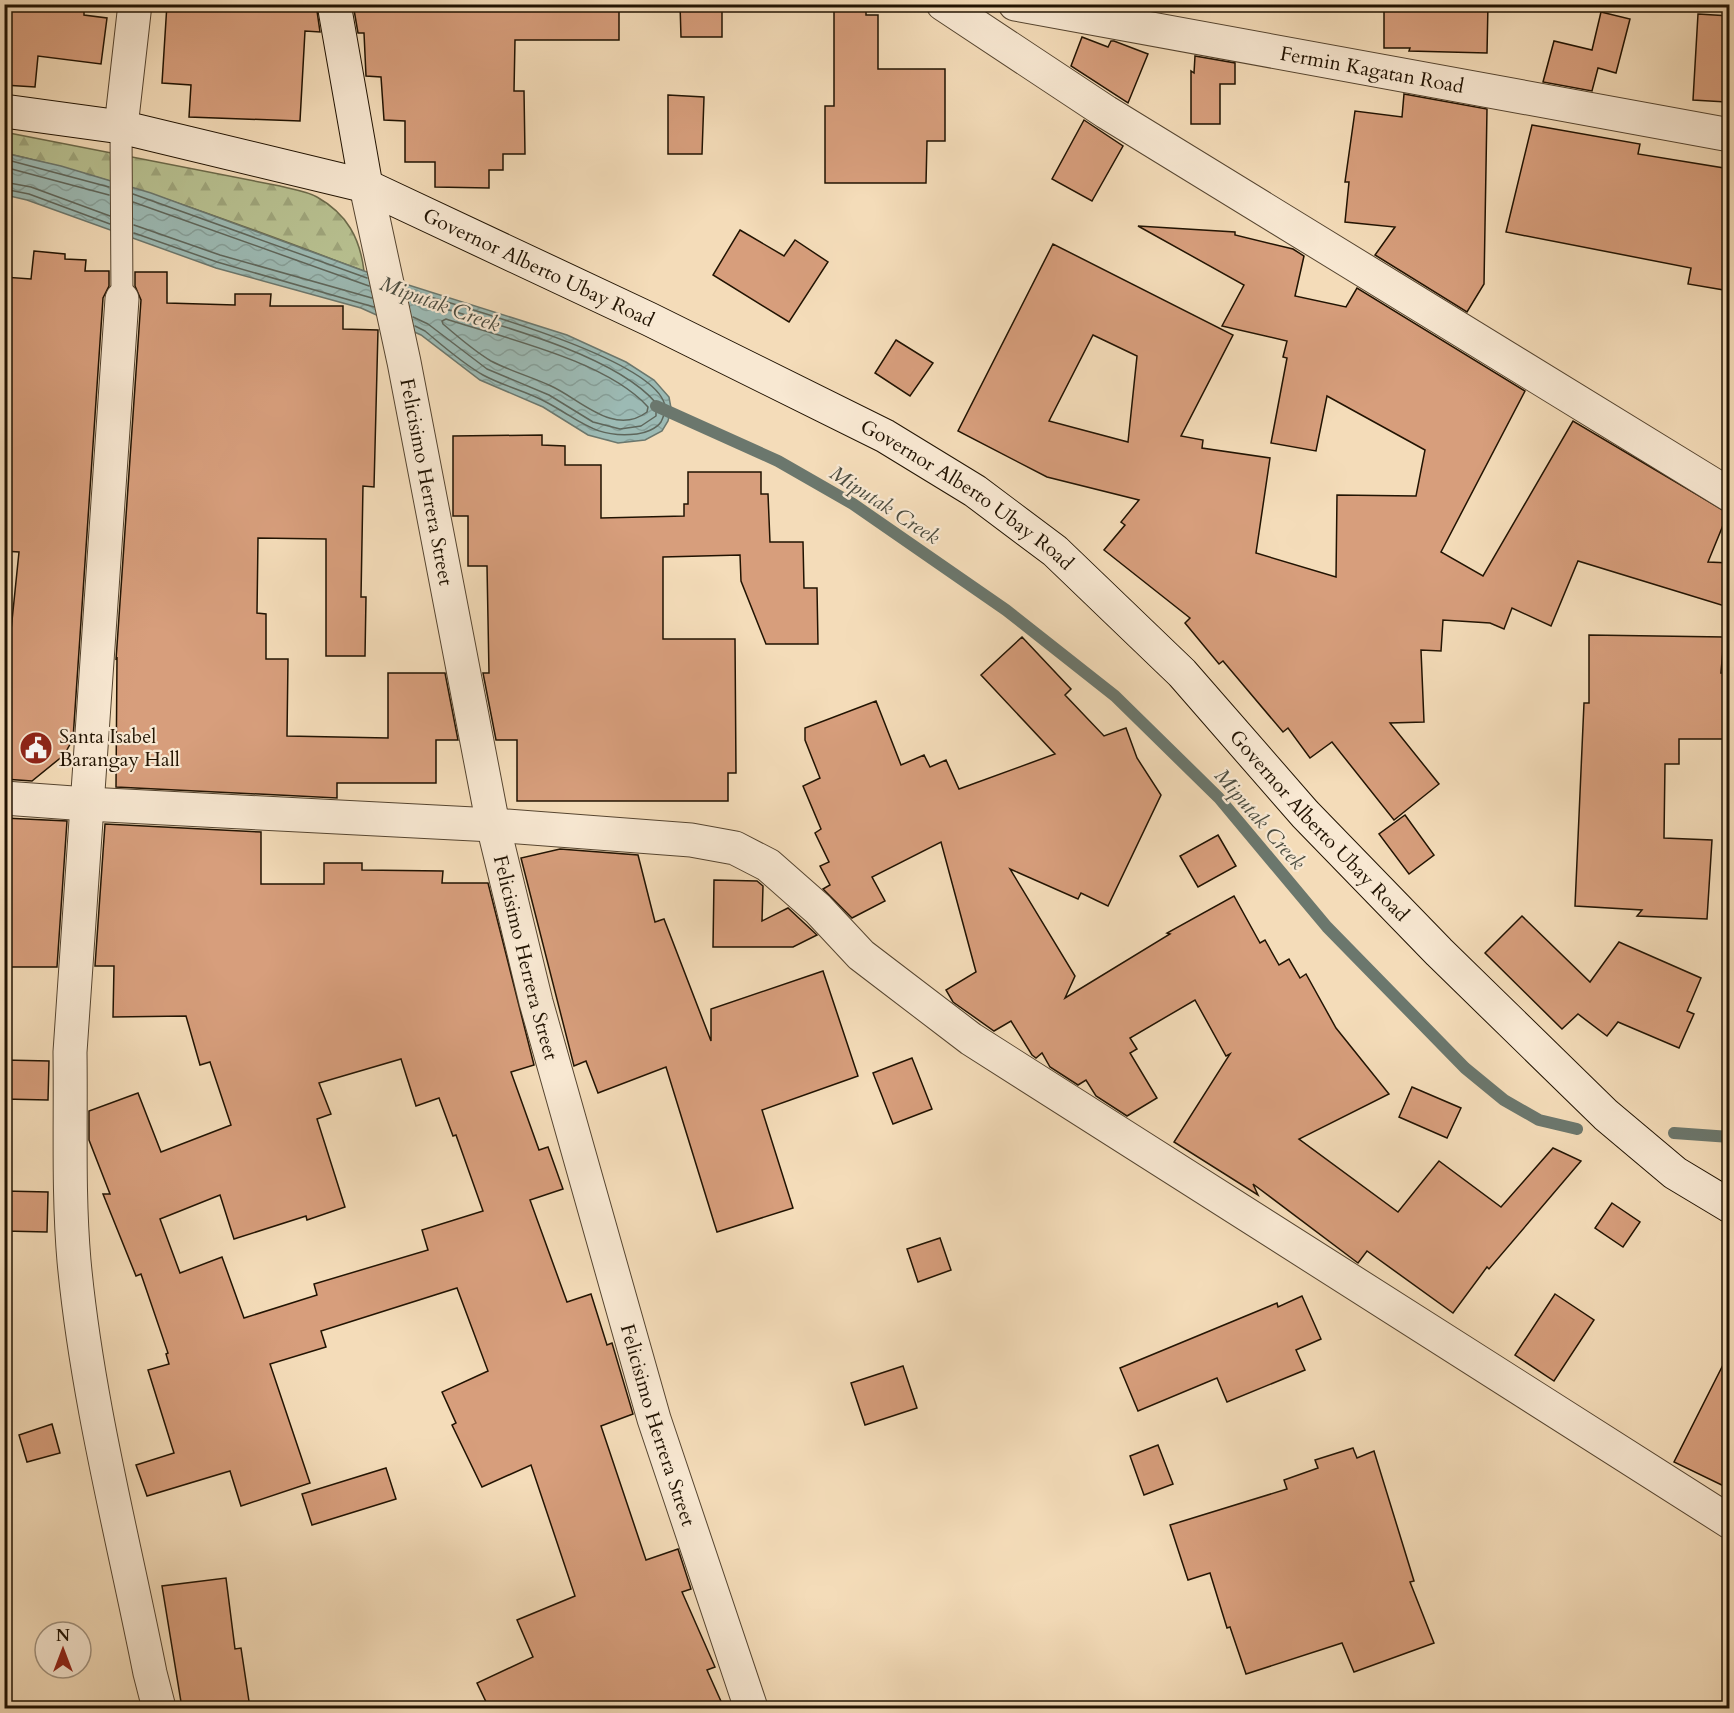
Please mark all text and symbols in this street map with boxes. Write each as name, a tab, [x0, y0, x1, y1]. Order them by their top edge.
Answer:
street label: Fermin Kagatan Road	[1278, 40, 1466, 100]
street label: Governor Alberto Ubay Road	[418, 202, 659, 334]
water label: Miputak Creek	[376, 269, 505, 340]
street label: Felicisimo Herrera Street	[393, 376, 460, 588]
street label: Governor Alberto Ubay Road	[856, 413, 1080, 576]
water label: Miputak Creek	[824, 459, 946, 552]
place label: Santa Isabel Barangay Hall	[59, 723, 180, 773]
street label: Governor Alberto Ubay Road	[1223, 724, 1415, 928]
public building icon: Santa Isabel Barangay Hall	[18, 730, 54, 766]
water label: Miputak Creek	[1207, 762, 1312, 877]
street label: Felicisimo Herrera Street	[487, 852, 565, 1064]
street label: Felicisimo Herrera Street	[614, 1321, 702, 1530]
north arrow	[33, 1620, 93, 1680]
text: N	[56, 1625, 70, 1647]

